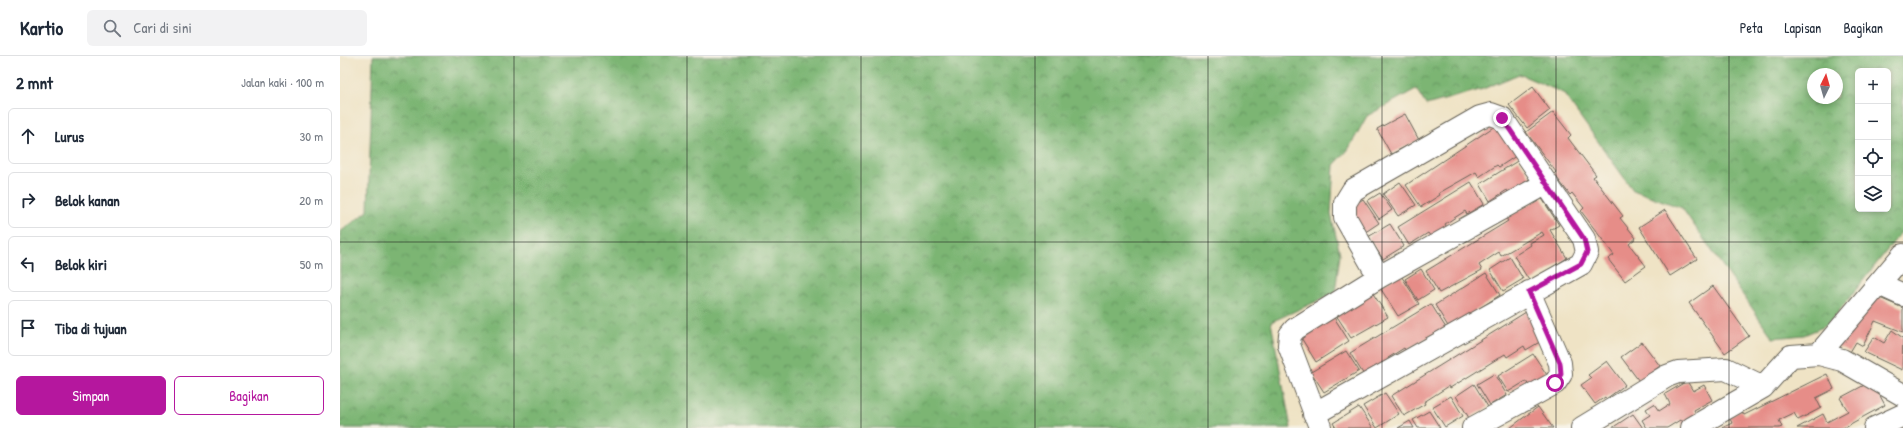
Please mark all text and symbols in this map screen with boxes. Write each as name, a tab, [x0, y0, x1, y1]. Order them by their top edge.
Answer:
search box	[87, 10, 367, 46]
text: Kartio	[20, 15, 63, 41]
icon: search	[101, 17, 123, 39]
text: Cari di sini	[133, 17, 192, 38]
text: Peta	[1740, 18, 1762, 37]
text: Lapisan	[1784, 18, 1821, 37]
text: Bagikan	[1843, 18, 1883, 37]
north arrow	[1807, 68, 1843, 104]
map controls	[1855, 68, 1891, 212]
button: +	[1855, 68, 1891, 104]
text: 2 mnt	[16, 71, 53, 94]
text: Jalan kaki · 100 m	[241, 73, 324, 91]
button: −	[1855, 104, 1891, 140]
route end	[1493, 109, 1511, 127]
icon: ahead	[17, 125, 39, 147]
text: Lurus	[55, 126, 84, 147]
text: 30 m	[300, 127, 323, 145]
button: locate	[1855, 140, 1891, 176]
button: layers	[1855, 176, 1891, 212]
icon: right	[17, 189, 39, 211]
text: Belok kanan	[55, 190, 120, 211]
text: 20 m	[299, 191, 323, 209]
icon: left	[17, 253, 39, 275]
text: Belok kiri	[55, 254, 107, 275]
text: 50 m	[300, 255, 323, 273]
icon: arrive	[17, 317, 39, 339]
text: Tiba di tujuan	[55, 318, 127, 339]
route start	[1546, 374, 1564, 392]
button: Simpan	[16, 376, 166, 415]
button: Bagikan	[174, 376, 324, 415]

